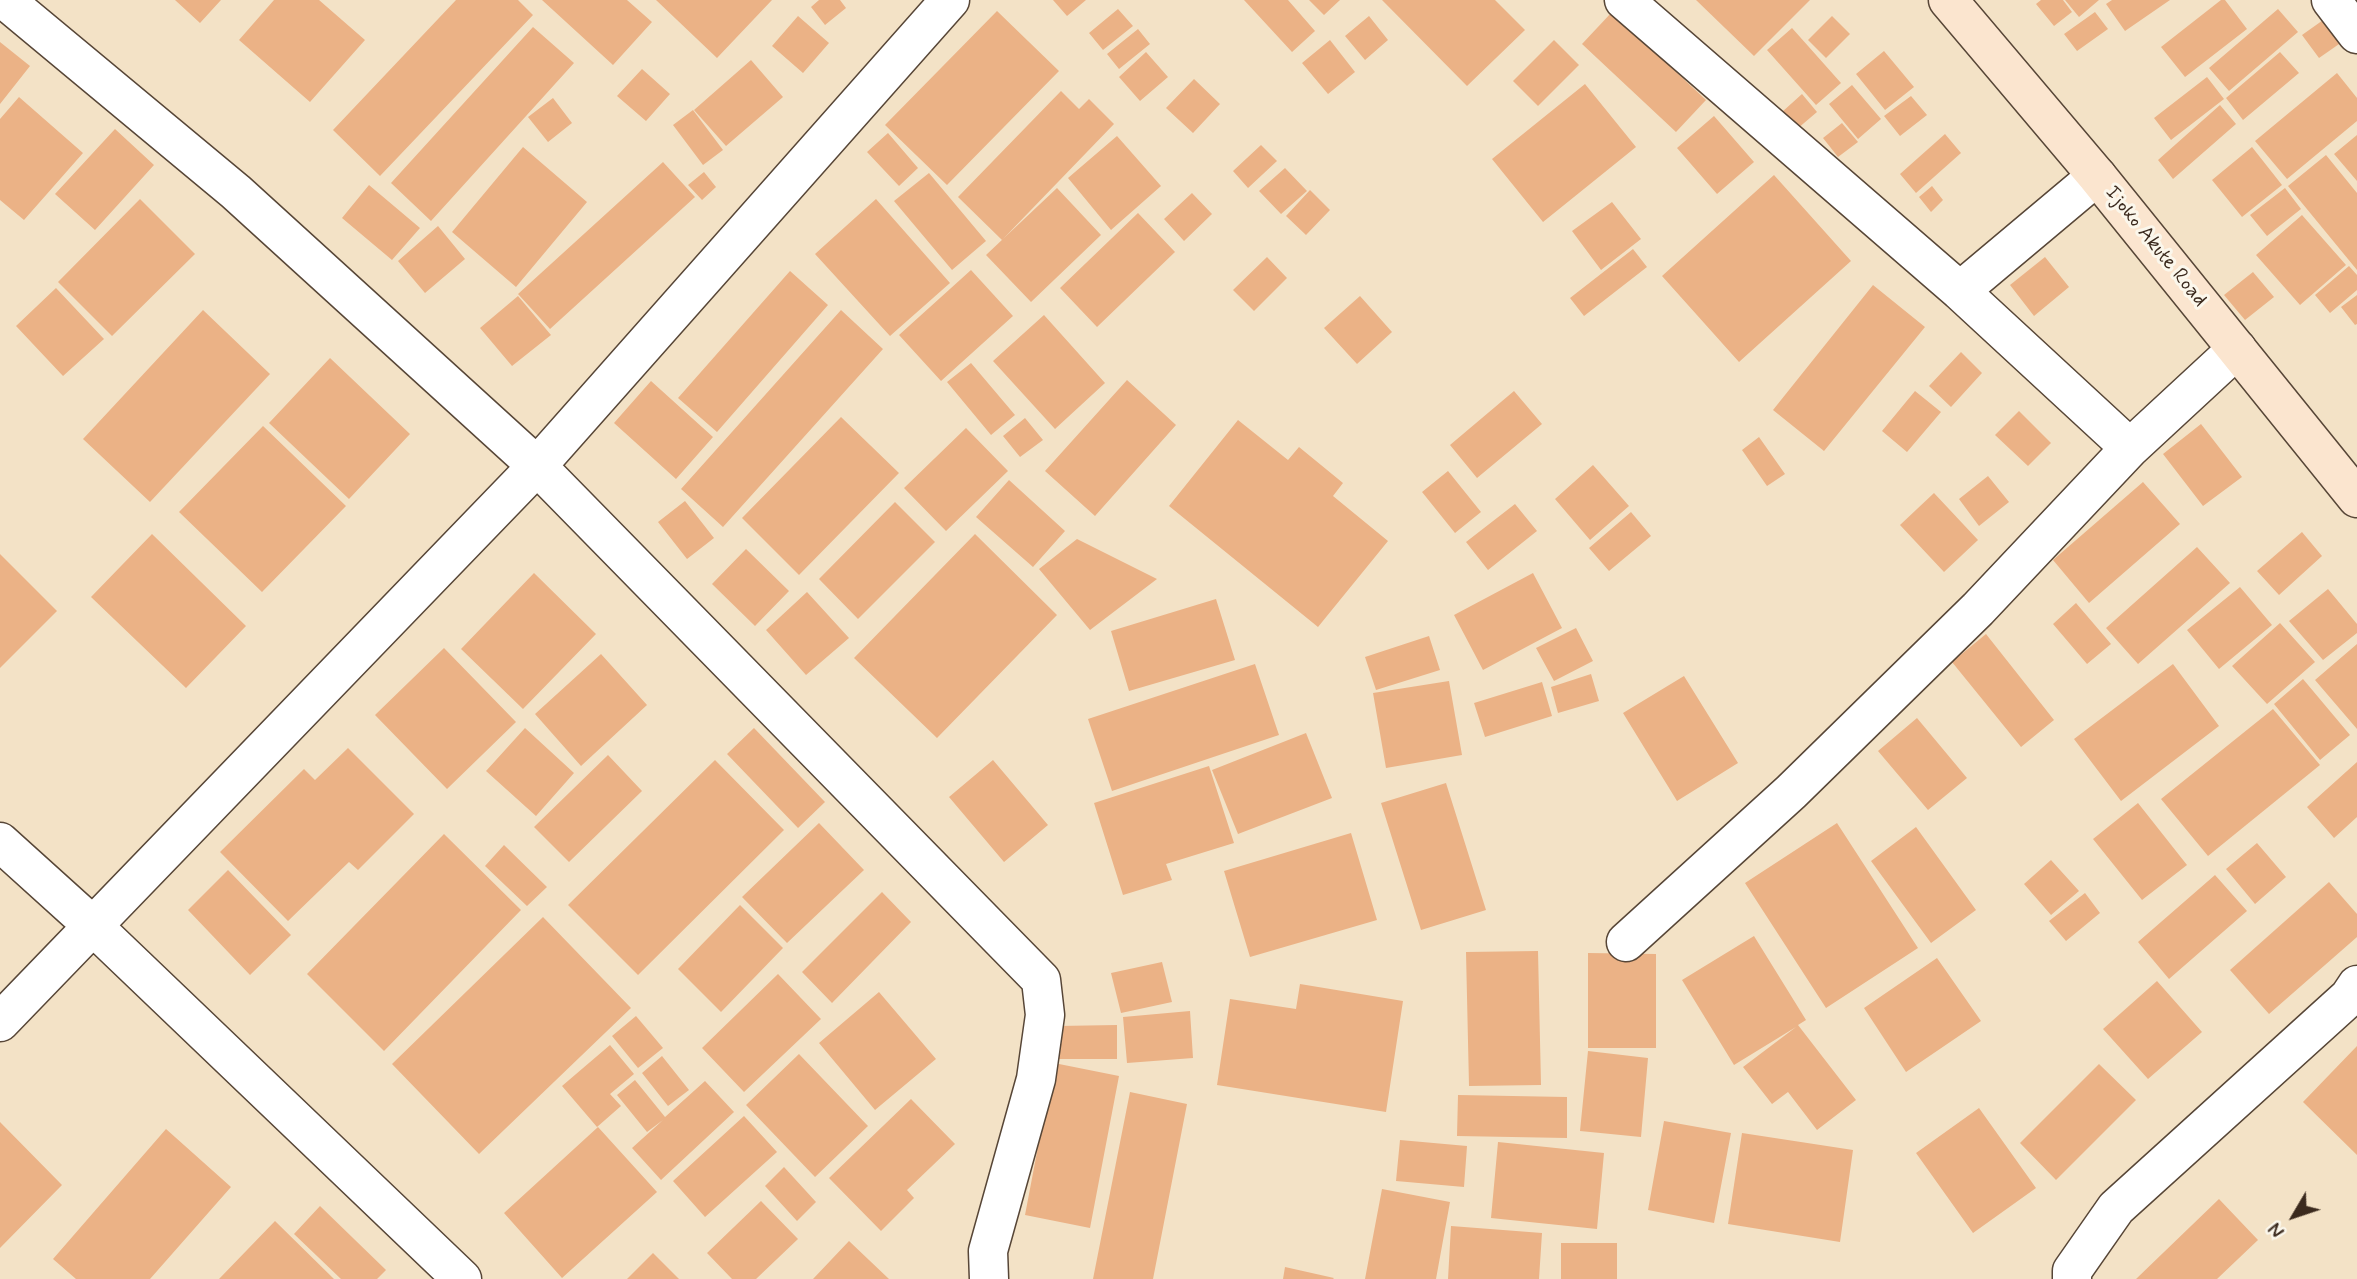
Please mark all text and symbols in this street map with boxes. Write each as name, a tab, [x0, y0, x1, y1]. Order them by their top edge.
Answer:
street label: Ijoko Akute Road	[2099, 181, 2211, 313]
north arrow	[2259, 1181, 2329, 1251]
text: N	[2264, 1217, 2291, 1242]

